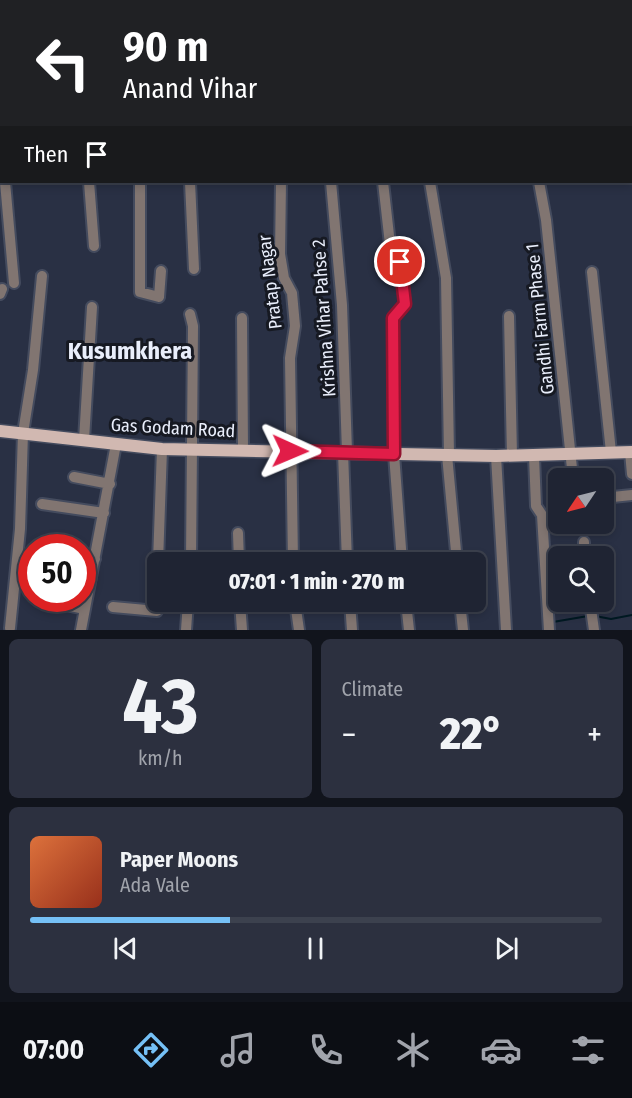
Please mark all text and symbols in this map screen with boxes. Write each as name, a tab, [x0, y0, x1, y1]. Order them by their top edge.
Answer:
text: 90 m	[123, 22, 208, 72]
icon: left	[24, 24, 102, 102]
text: Anand Vihar	[123, 73, 257, 105]
icon: arrive	[80, 138, 113, 171]
text: Then	[24, 141, 68, 168]
street label: Pratap Nagar	[253, 233, 287, 330]
pin	[374, 236, 425, 287]
street label: Krishna Vihar Pahse 2	[308, 238, 340, 398]
street label: Gandhi Farm Phase 1	[521, 242, 559, 396]
icon: arrive	[383, 245, 416, 278]
district label: Kusumkhera	[68, 337, 192, 365]
street label: Gas Godam Road	[110, 414, 236, 442]
position arrow	[258, 419, 322, 483]
north arrow	[548, 468, 614, 534]
map controls	[548, 468, 614, 612]
speed limit sign: 50	[18, 534, 96, 612]
button: search	[548, 546, 614, 612]
text: 07:01 · 1 min · 270 m	[228, 568, 405, 595]
text: 43	[122, 660, 198, 754]
text: Climate	[342, 677, 403, 701]
text: 22°	[440, 707, 503, 761]
text: −	[342, 715, 356, 755]
text: +	[587, 715, 602, 755]
text: km/h	[138, 746, 183, 770]
text: Paper Moons	[120, 846, 238, 873]
text: Ada Vale	[120, 873, 190, 897]
icon: previous	[109, 932, 142, 965]
icon: pause	[299, 932, 332, 965]
icon: next	[490, 932, 523, 965]
icon: directions	[130, 1029, 172, 1071]
icon: music	[217, 1029, 259, 1071]
icon: phone	[305, 1029, 347, 1071]
icon: climate	[392, 1029, 434, 1071]
icon: car	[480, 1029, 522, 1071]
icon: filters	[567, 1029, 609, 1071]
text: 07:00	[23, 1034, 84, 1066]

